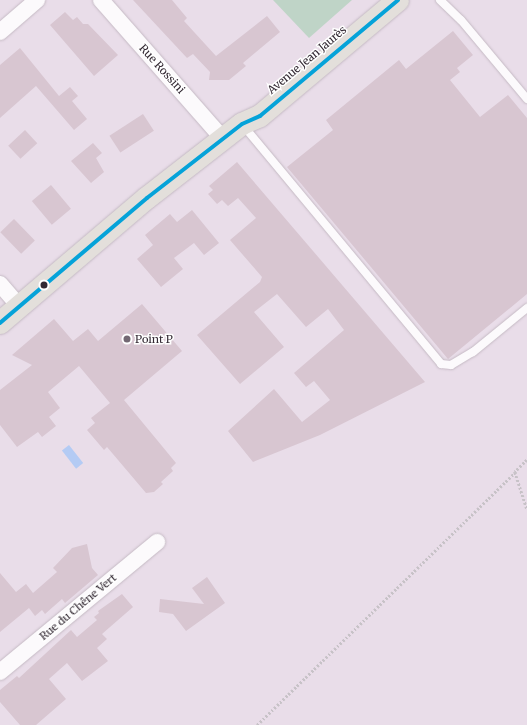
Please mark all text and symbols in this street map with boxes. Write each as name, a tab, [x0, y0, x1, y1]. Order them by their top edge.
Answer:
street label: Avenue Jean Jaurès	[265, 23, 349, 97]
street label: Rue Rossini	[136, 42, 188, 96]
unlabelled marker	[39, 280, 49, 290]
place label: Point P	[135, 332, 173, 346]
marker: Point P	[122, 334, 132, 344]
street label: Rue du Chêne Vert	[37, 571, 119, 643]

